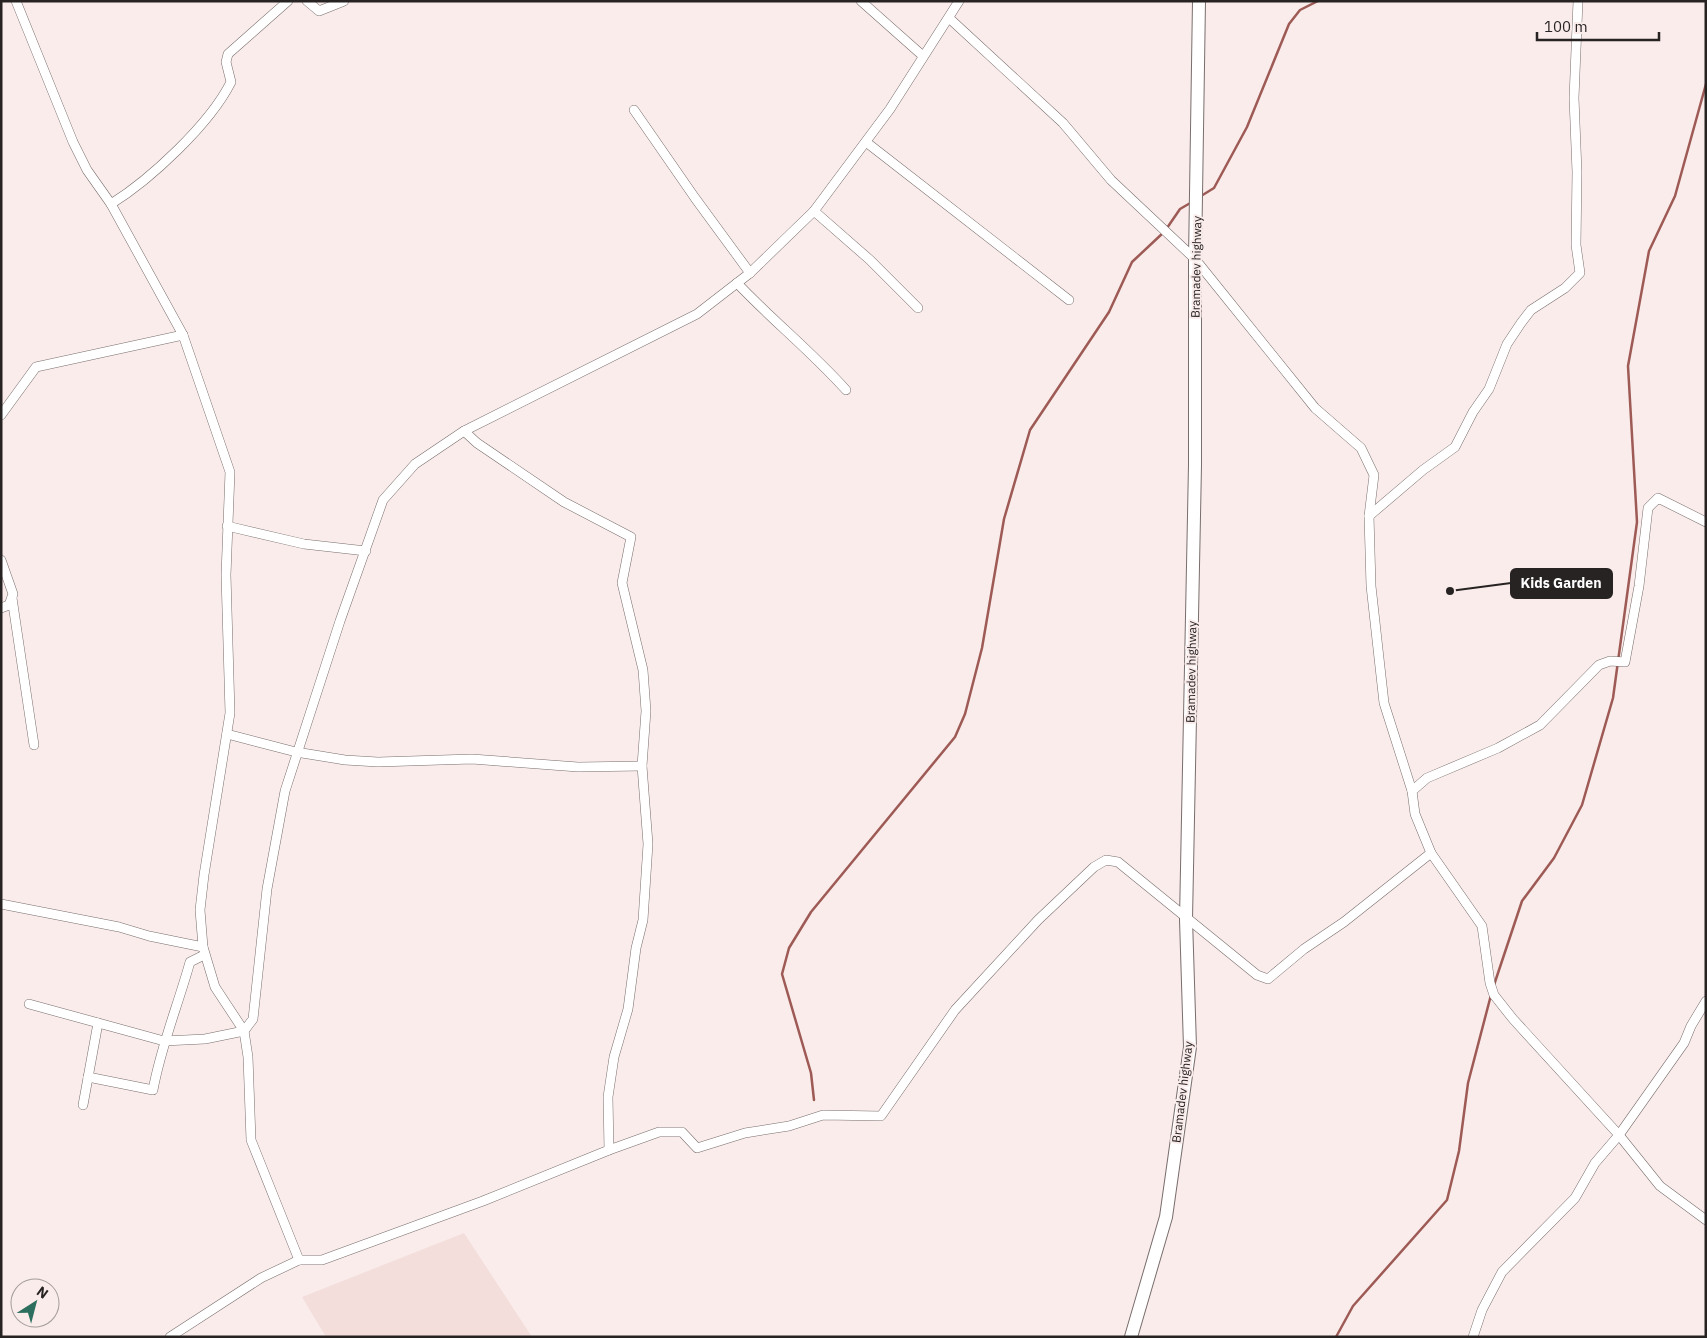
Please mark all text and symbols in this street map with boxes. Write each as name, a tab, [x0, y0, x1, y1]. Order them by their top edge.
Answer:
scale bar	[1537, 10, 1660, 42]
text: 100 m	[1544, 17, 1588, 36]
street label: Bramadev highway	[1188, 216, 1204, 318]
callout: Kids Garden	[1511, 569, 1612, 598]
text: Kids Garden	[1521, 574, 1601, 592]
street label: Bramadev highway	[1183, 621, 1199, 723]
street label: Bramadev highway	[1168, 1040, 1196, 1144]
north arrow	[10, 1278, 60, 1328]
text: N	[33, 1282, 52, 1303]

